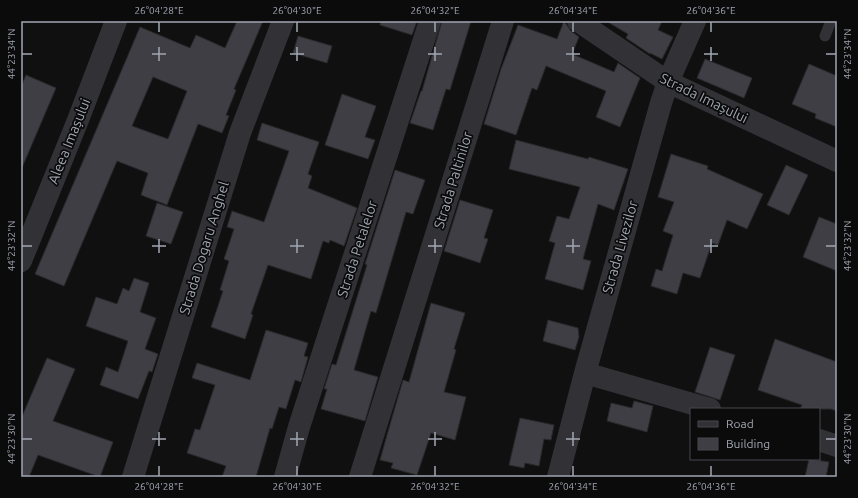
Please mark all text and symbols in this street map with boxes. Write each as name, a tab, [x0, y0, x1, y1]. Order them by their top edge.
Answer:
text: 26°04'28"E	[134, 5, 184, 16]
text: 26°04'30"E	[272, 5, 322, 16]
text: 26°04'32"E	[410, 5, 460, 16]
text: 26°04'34"E	[548, 5, 598, 16]
text: 26°04'36"E	[686, 5, 736, 16]
text: 44°23'34"N	[6, 29, 17, 79]
text: 44°23'34"N	[842, 29, 853, 79]
street label: Strada Imașului	[657, 70, 751, 126]
street label: Aleea Imașului	[45, 96, 93, 186]
street label: Strada Paltinilor	[431, 129, 476, 230]
street label: Strada Dogaru Anghel	[176, 179, 232, 316]
street label: Strada Petalelor	[334, 198, 380, 299]
street label: Strada Livezilor	[599, 198, 641, 295]
text: 44°23'32"N	[6, 221, 17, 271]
text: 44°23'32"N	[842, 221, 853, 271]
legend	[690, 408, 820, 460]
text: 44°23'30"N	[6, 414, 17, 464]
text: 44°23'30"N	[842, 414, 853, 464]
text: Road	[726, 417, 754, 430]
text: Building	[726, 437, 770, 450]
text: 26°04'28"E	[134, 481, 184, 492]
text: 26°04'30"E	[272, 481, 322, 492]
text: 26°04'32"E	[410, 481, 460, 492]
text: 26°04'34"E	[548, 481, 598, 492]
text: 26°04'36"E	[686, 481, 736, 492]

